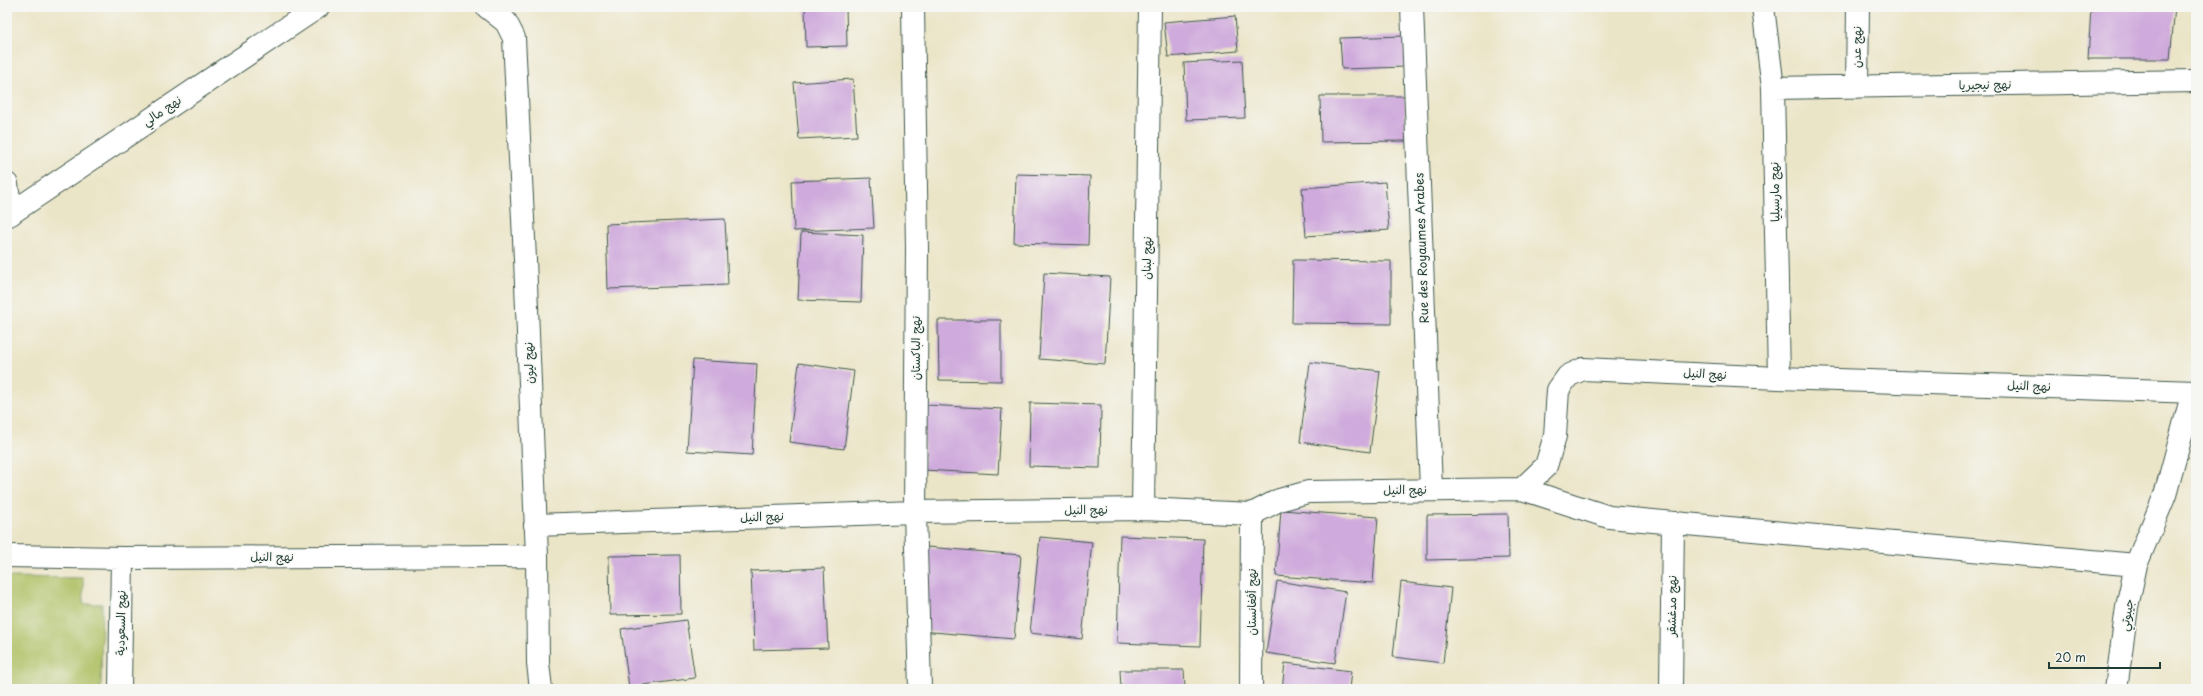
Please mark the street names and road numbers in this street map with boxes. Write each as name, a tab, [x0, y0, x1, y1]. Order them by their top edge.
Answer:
street label: نهج عدن	[1847, 26, 1866, 68]
street label: نهج نيجيريا	[1958, 75, 2012, 94]
street label: نهج مالي	[138, 90, 186, 132]
street label: نهج مارسيليا	[1764, 162, 1785, 222]
street label: Rue des Royaumes Arabes	[1409, 172, 1433, 324]
street label: نهج لبنان	[1137, 236, 1156, 280]
street label: نهج الباكستان	[906, 316, 925, 380]
street label: نهج ليون	[518, 342, 539, 384]
street label: نهج النيل	[1683, 363, 1727, 384]
street label: نهج النيل	[2007, 375, 2051, 396]
street label: نهج النيل	[1383, 480, 1427, 499]
street label: نهج النيل	[1064, 500, 1108, 519]
street label: نهج النيل	[740, 506, 784, 527]
street label: نهج النيل	[250, 547, 294, 566]
street label: نهج أفغانستان	[1242, 568, 1261, 636]
street label: نهج مدغشقر	[1661, 575, 1682, 638]
street label: نهج السعودية	[110, 590, 131, 656]
street label: جيبوتي	[2114, 597, 2141, 633]

